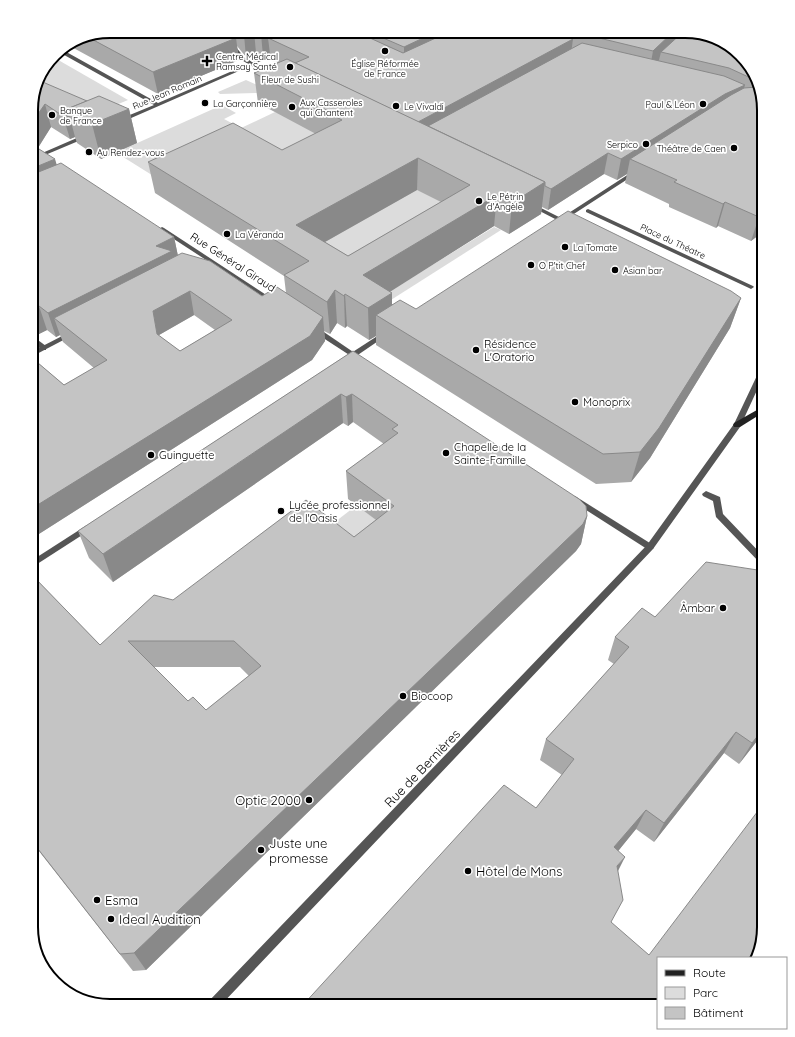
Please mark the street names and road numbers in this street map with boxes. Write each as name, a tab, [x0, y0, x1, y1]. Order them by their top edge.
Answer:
street label: Rue Jean Romain	[131, 72, 203, 112]
street label: Place du Théatre	[639, 221, 707, 261]
street label: Rue Général Giraud	[188, 229, 278, 295]
street label: Rue de Bernières	[381, 726, 463, 810]

